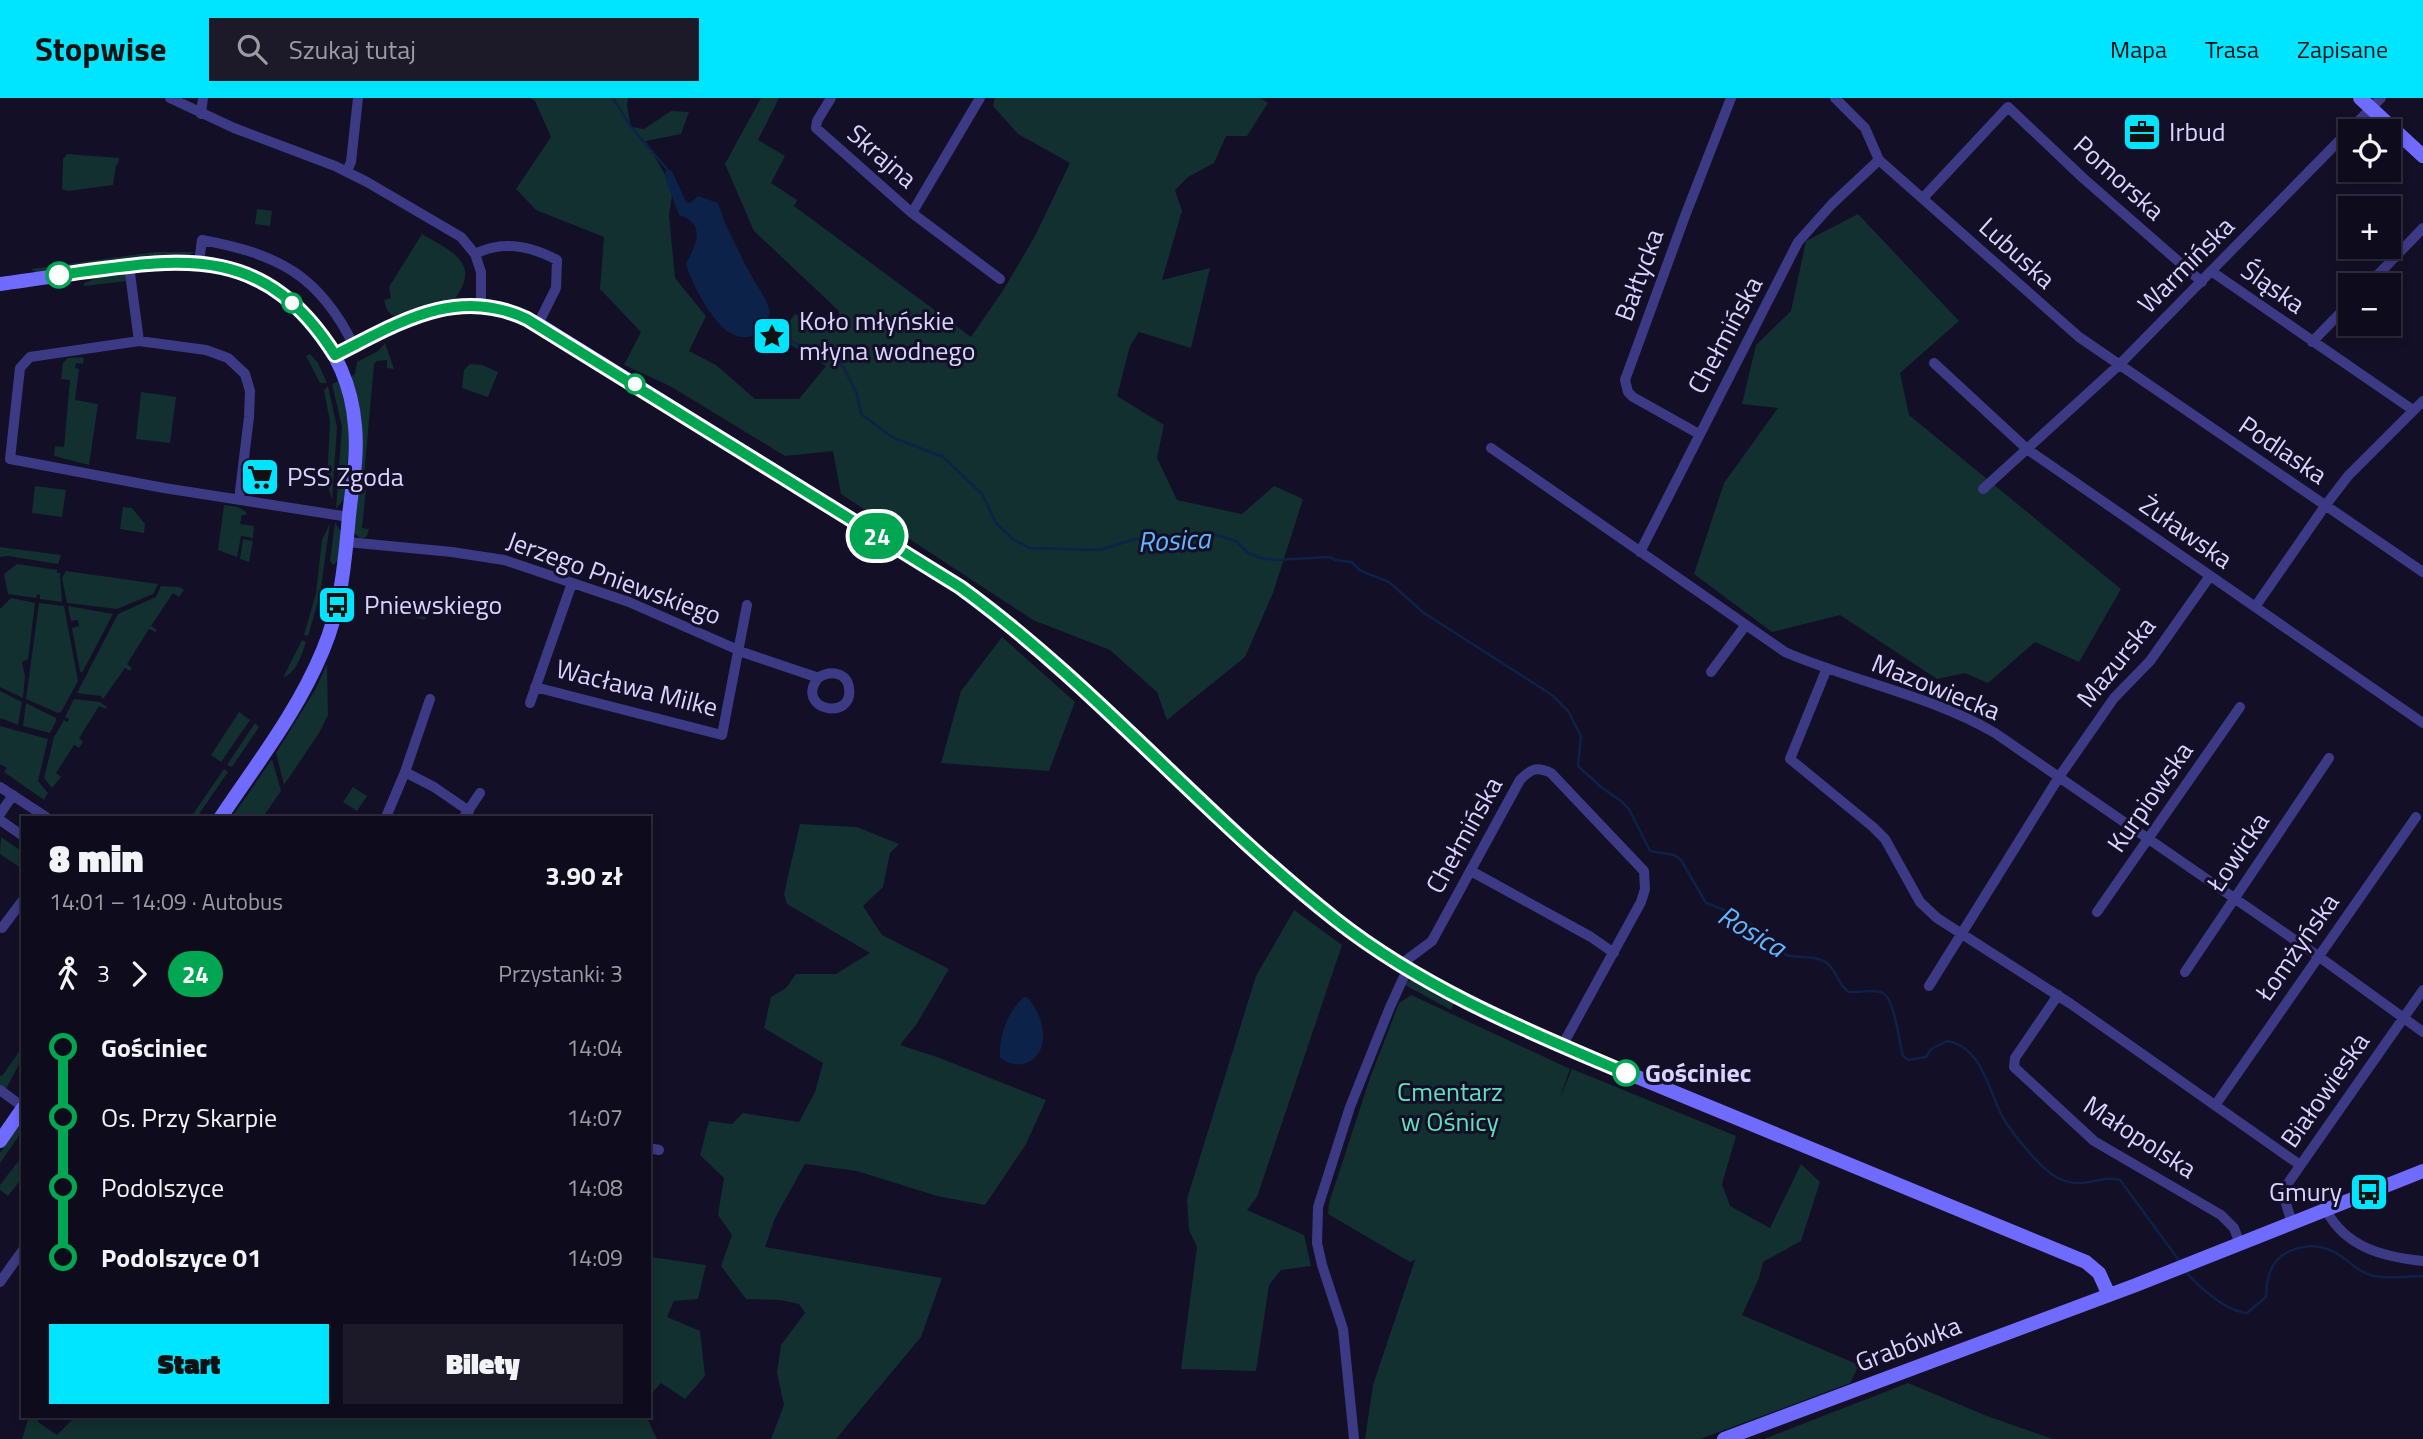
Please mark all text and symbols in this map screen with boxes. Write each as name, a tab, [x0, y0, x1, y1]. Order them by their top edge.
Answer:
search box	[209, 18, 699, 81]
text: Stopwise	[35, 24, 167, 74]
icon: search	[233, 30, 271, 68]
text: Szukaj tutaj	[289, 30, 416, 69]
text: Mapa	[2110, 31, 2167, 67]
text: Trasa	[2205, 31, 2259, 67]
text: Zapisane	[2297, 31, 2388, 67]
office icon: Irbud	[2121, 111, 2163, 153]
place label: Irbud	[2169, 112, 2226, 151]
street label: Skrajna	[839, 114, 926, 197]
map controls	[2338, 119, 2401, 336]
button: locate	[2338, 119, 2401, 182]
street label: Pomorska	[2065, 126, 2174, 229]
button: +	[2338, 196, 2401, 259]
street label: Warmińska	[2128, 207, 2243, 322]
street label: Lubuska	[1970, 208, 2064, 298]
street label: Bałtycka	[1604, 223, 1673, 326]
street label: Śląska	[2233, 250, 2313, 323]
unlabelled marker	[46, 262, 72, 288]
street label: Chełmińska	[1677, 269, 1772, 401]
button: −	[2338, 273, 2401, 336]
unlabelled marker	[282, 293, 302, 313]
place label: Koło młyńskie młyna wodnego	[799, 301, 975, 370]
place icon: Koło młyńskie młyna wodnego	[751, 315, 793, 357]
unlabelled marker	[625, 374, 645, 394]
street label: Podlaska	[2231, 406, 2335, 494]
supermarket icon: PSS Zgoda	[239, 456, 281, 498]
place label: PSS Zgoda	[287, 457, 404, 496]
street label: Żuławska	[2132, 485, 2241, 578]
line badge: 24	[846, 513, 908, 559]
water label: Rosica	[1137, 516, 1213, 563]
text: 24	[864, 518, 890, 554]
street label: Jerzego Pniewskiego	[502, 521, 727, 634]
bus stop icon: Pniewskiego	[316, 584, 358, 626]
place label: Pniewskiego	[364, 585, 502, 624]
street label: Mazurska	[2067, 608, 2164, 716]
street label: Mazowiecka	[1866, 643, 2006, 730]
street label: Wacława Milke	[552, 649, 722, 726]
street label: Kurpiowska	[2097, 733, 2202, 860]
street label: Chełmińska	[1415, 769, 1512, 900]
street label: Łowicka	[2196, 804, 2278, 900]
text: 8 min	[49, 829, 143, 887]
text: 3.90 zł	[545, 856, 623, 895]
text: 14:01 – 14:09 · Autobus	[49, 884, 283, 919]
street label: Łomżyńska	[2245, 885, 2348, 1009]
water label: Rosica	[1710, 893, 1796, 969]
icon: walk	[49, 955, 87, 993]
icon: forward	[120, 955, 158, 993]
text: 3	[97, 956, 110, 991]
text: 24	[182, 956, 209, 992]
text: Przystanki: 3	[498, 956, 623, 991]
street label: Białowieska	[2271, 1024, 2379, 1155]
text: Gościniec	[101, 1028, 207, 1067]
text: 14:04	[566, 1030, 623, 1065]
place label: Gościniec	[1645, 1053, 1751, 1092]
marker: Gościniec	[1613, 1060, 1639, 1086]
park label: Cmentarz w Ośnicy	[1397, 1072, 1503, 1141]
street label: Małopolska	[2076, 1085, 2204, 1188]
text: Os. Przy Skarpie	[101, 1098, 277, 1137]
text: 14:07	[566, 1100, 623, 1135]
text: Podolszyce	[101, 1168, 224, 1207]
text: 14:08	[566, 1170, 623, 1205]
bus stop icon: Gmury	[2348, 1171, 2390, 1213]
place label: Gmury	[2269, 1172, 2342, 1211]
text: Podolszyce 01	[101, 1238, 262, 1277]
text: 14:09	[566, 1240, 623, 1275]
street label: Grabówka	[1849, 1306, 1966, 1382]
button: Start	[49, 1324, 329, 1404]
button: Bilety	[343, 1324, 623, 1404]

